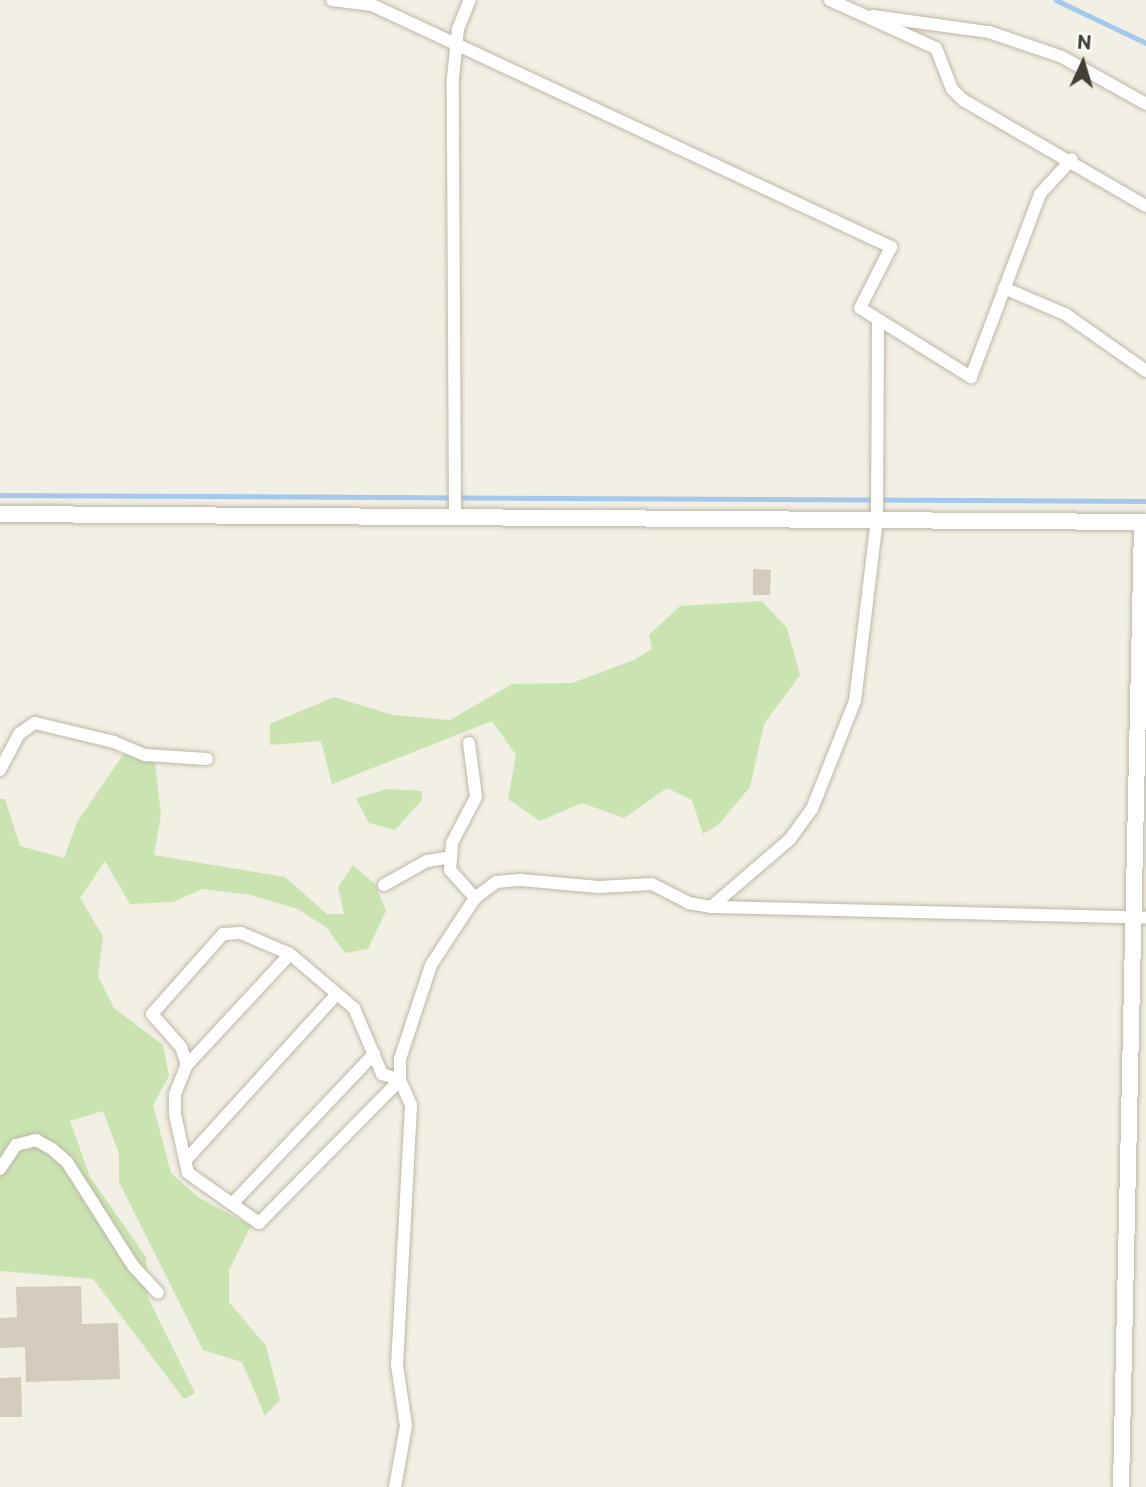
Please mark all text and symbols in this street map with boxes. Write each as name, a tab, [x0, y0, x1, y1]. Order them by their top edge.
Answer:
north arrow	[1048, 28, 1118, 98]
text: N	[1077, 30, 1092, 54]

